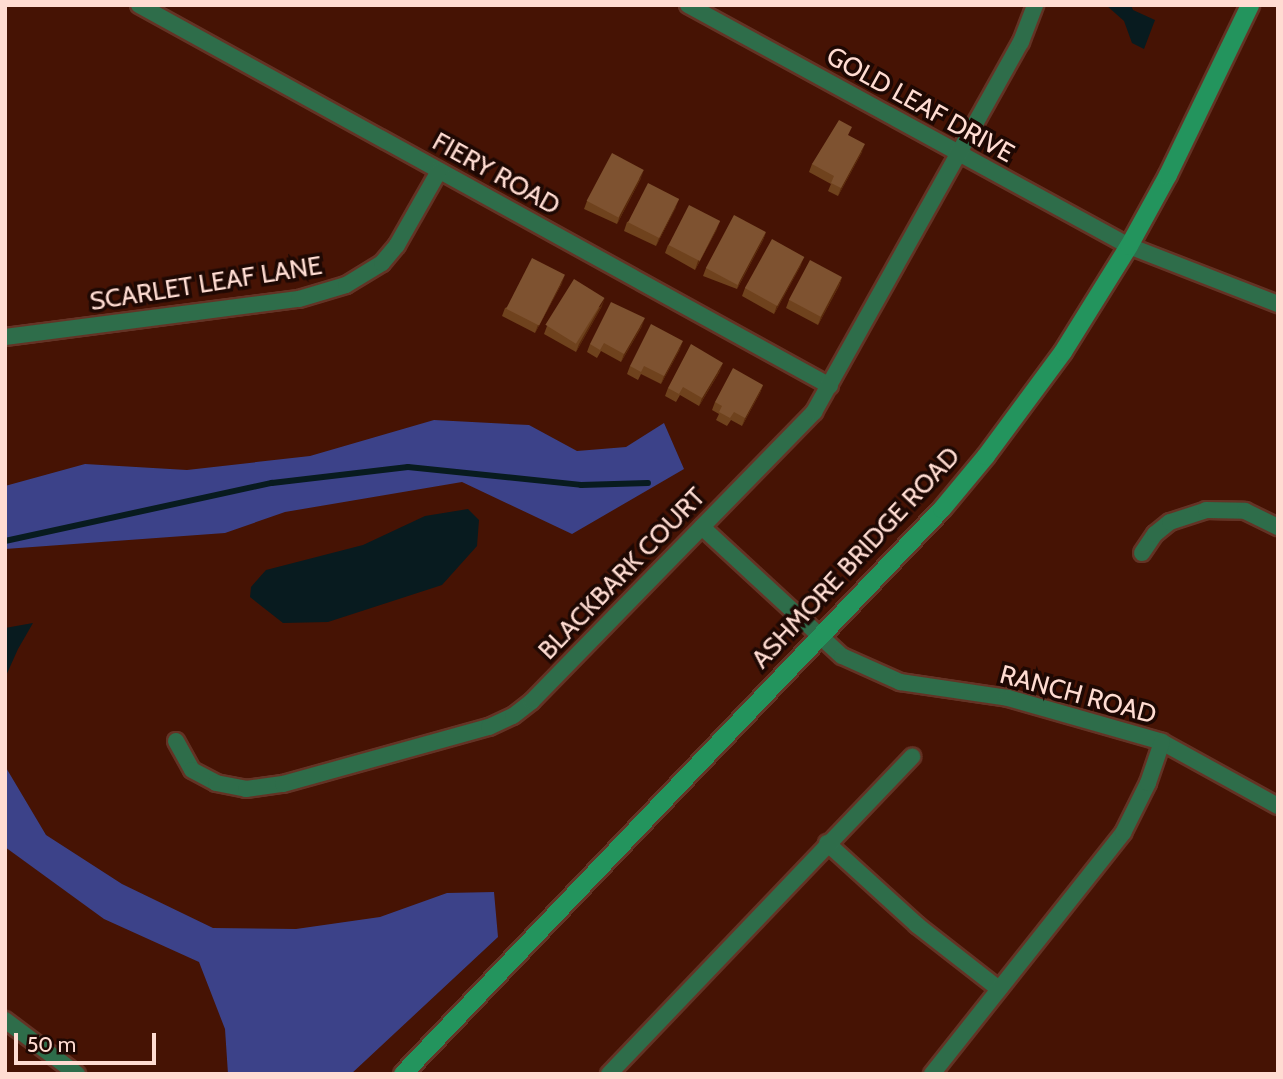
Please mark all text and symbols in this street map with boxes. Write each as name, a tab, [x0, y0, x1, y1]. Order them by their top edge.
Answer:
street label: GOLD LEAF DRIVE	[821, 41, 1019, 169]
street label: FIERY ROAD	[427, 126, 565, 222]
street label: SCARLET LEAF LANE	[88, 250, 324, 318]
street label: ASHMORE BRIDGE ROAD	[745, 441, 967, 675]
street label: BLACKBARK COURT	[532, 482, 712, 666]
street label: RANCH ROAD	[996, 659, 1160, 731]
scale bar	[18, 1020, 159, 1064]
text: 50 m	[27, 1032, 76, 1057]

